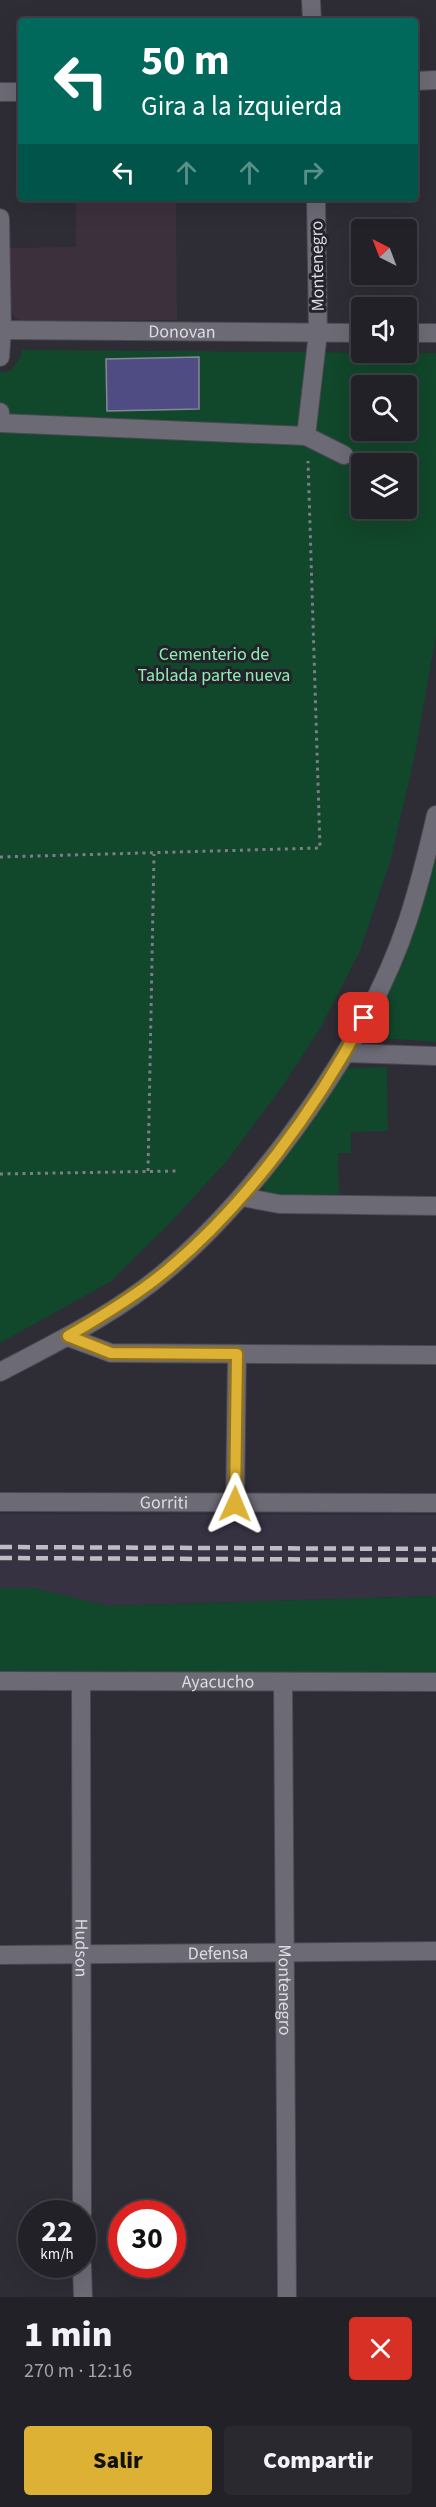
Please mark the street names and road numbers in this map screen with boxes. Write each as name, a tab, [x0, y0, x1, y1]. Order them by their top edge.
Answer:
street label: Montenegro	[304, 220, 331, 312]
street label: Donovan	[148, 319, 216, 345]
street label: Gorriti	[140, 1490, 188, 1515]
street label: Ayacucho	[182, 1669, 254, 1695]
street label: Hudson	[68, 1919, 94, 1977]
street label: Defensa	[188, 1941, 248, 1966]
street label: Montenegro	[272, 1944, 297, 2036]

